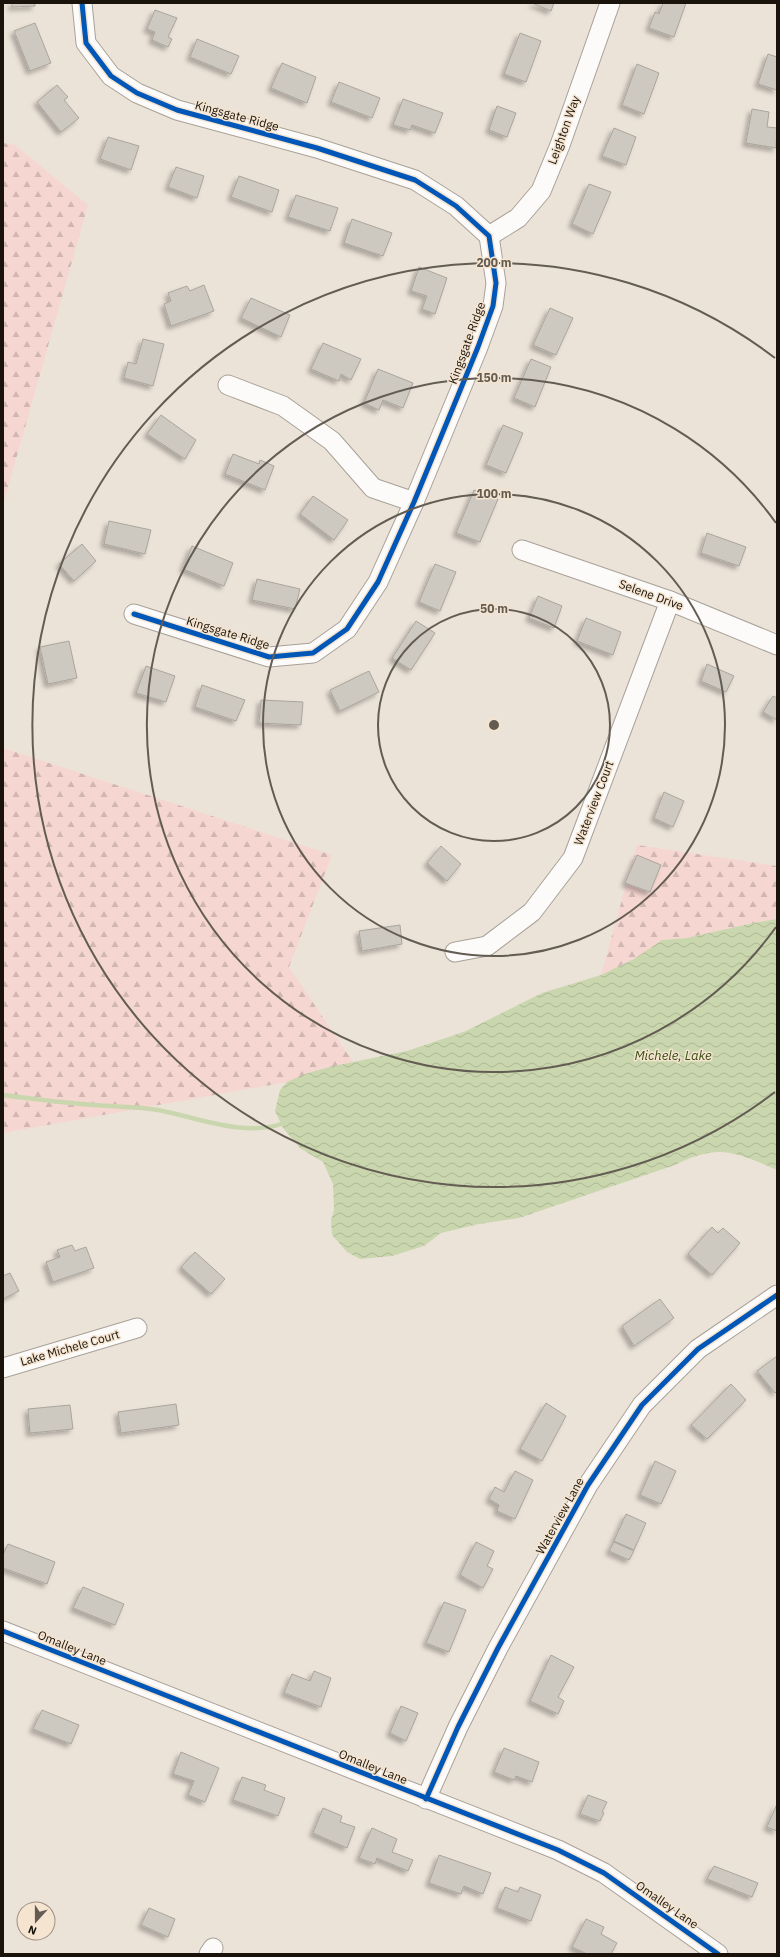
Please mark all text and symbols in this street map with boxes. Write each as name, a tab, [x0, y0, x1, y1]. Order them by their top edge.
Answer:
street label: Leighton Way	[544, 93, 583, 166]
street label: Kingsgate Ridge	[194, 97, 281, 134]
text: 200 m	[476, 255, 512, 270]
street label: Kingsgate Ridge	[445, 299, 488, 386]
text: 150 m	[476, 370, 512, 385]
text: 100 m	[476, 486, 512, 501]
street label: Selene Drive	[617, 576, 686, 613]
text: 50 m	[480, 601, 508, 616]
street label: Kingsgate Ridge	[185, 613, 272, 652]
centre of rings	[487, 718, 501, 732]
street label: Waterview Court	[571, 758, 617, 847]
water label: Michele, Lake	[634, 1047, 712, 1064]
street label: Lake Michele Court	[19, 1326, 121, 1369]
street label: Waterview Lane	[532, 1474, 587, 1557]
street label: Omalley Lane	[36, 1627, 109, 1668]
street label: Omalley Lane	[337, 1746, 410, 1787]
street label: Omalley Lane	[633, 1878, 702, 1932]
north arrow	[16, 1901, 56, 1941]
text: N	[26, 1922, 39, 1938]

